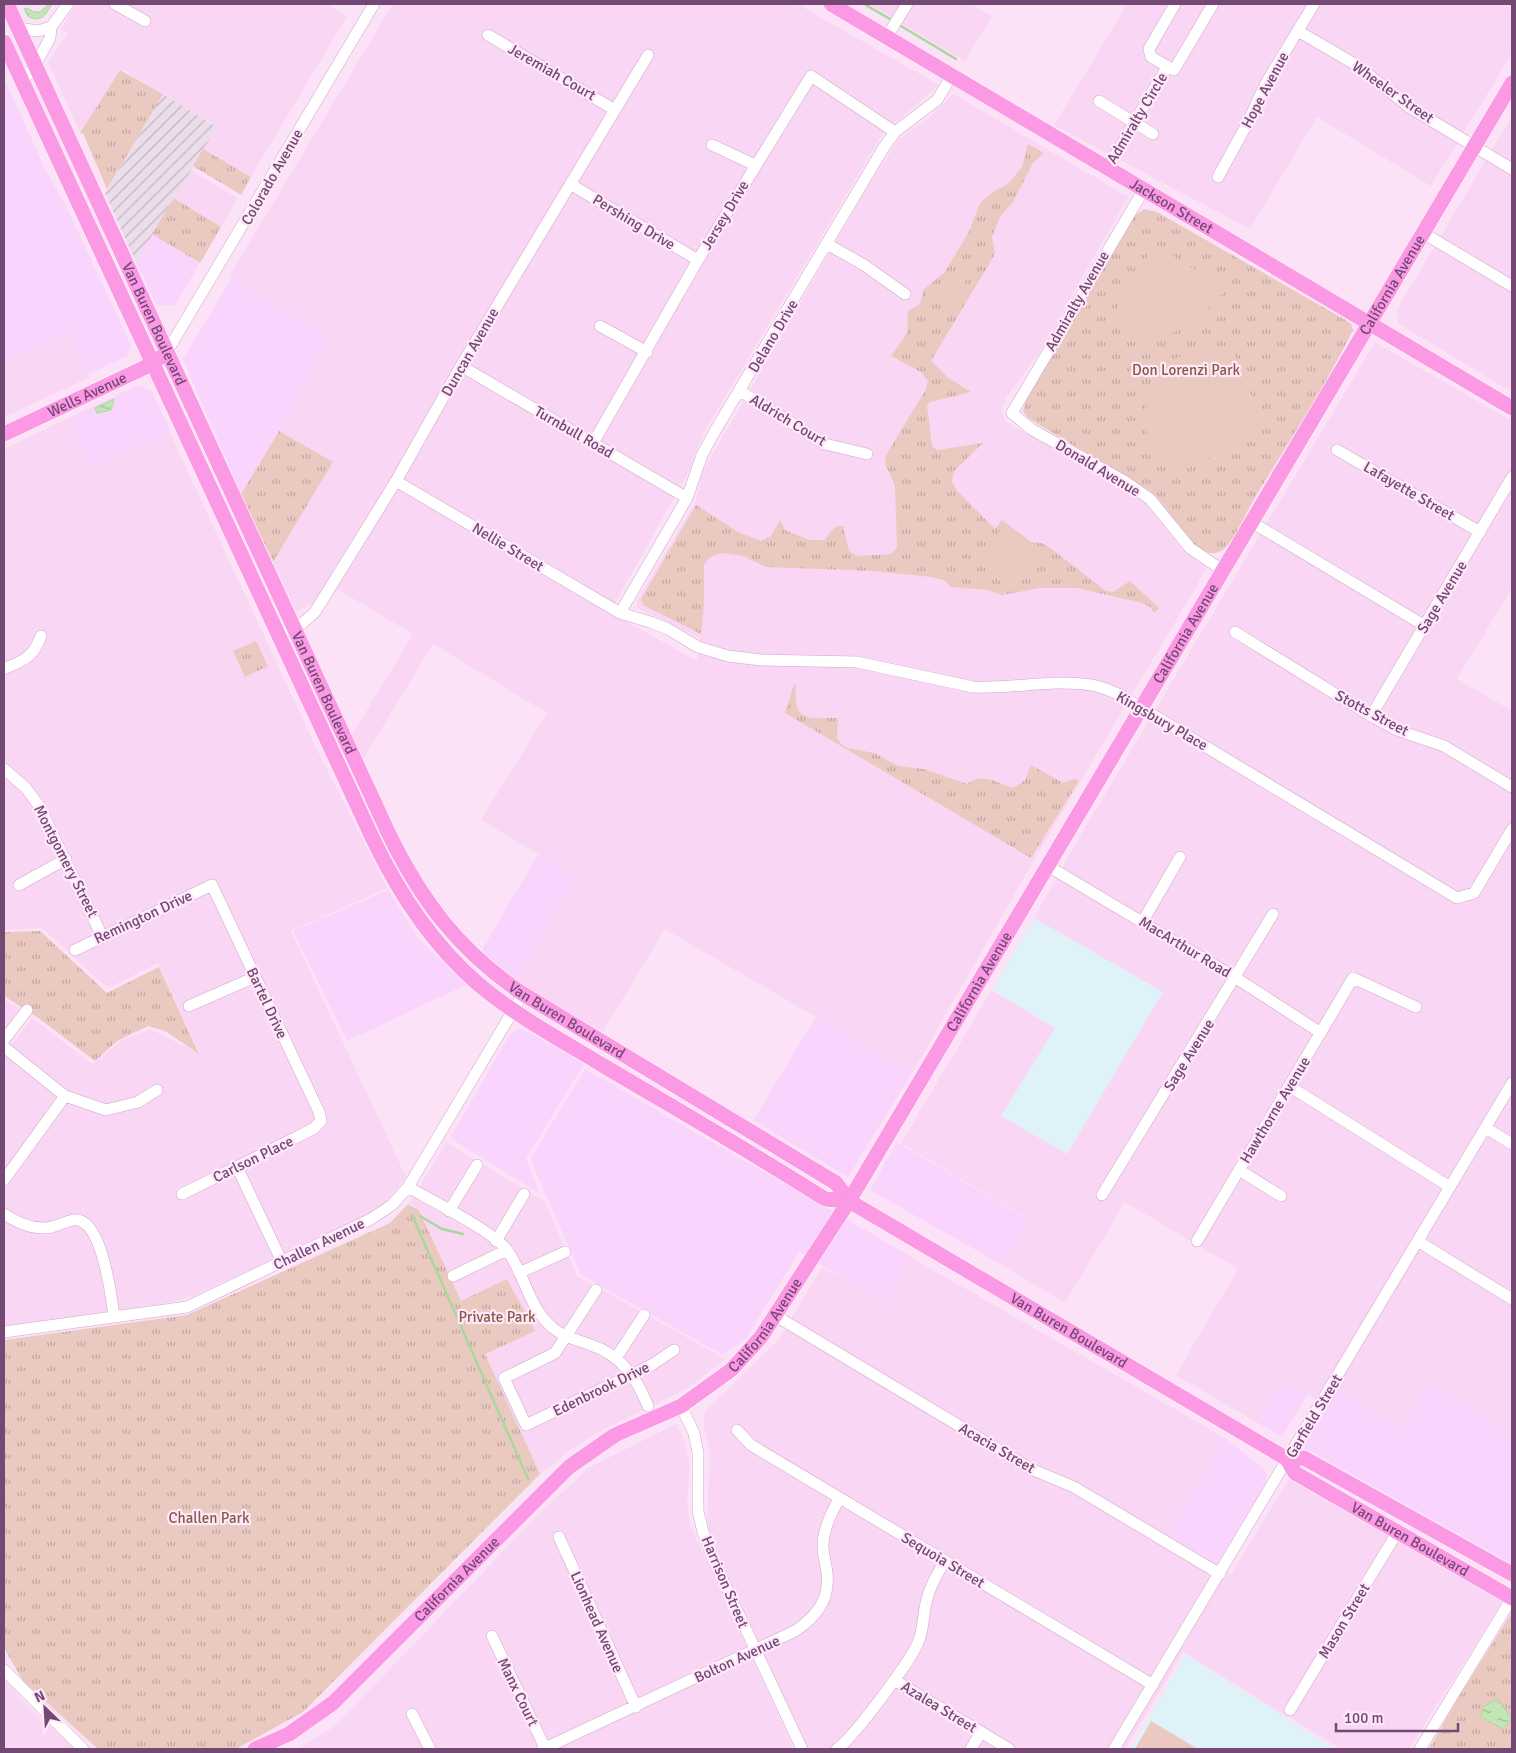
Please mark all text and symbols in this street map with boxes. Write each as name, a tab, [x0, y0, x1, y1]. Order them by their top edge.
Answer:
street label: Jeremiah Court	[505, 40, 599, 104]
street label: Hope Avenue	[1237, 49, 1293, 131]
street label: Wheeler Street	[1349, 57, 1437, 127]
street label: Admiralty Circle	[1103, 69, 1171, 167]
street label: Colorado Avenue	[237, 126, 307, 228]
street label: Jackson Street	[1127, 174, 1216, 238]
street label: Jersey Drive	[697, 177, 753, 253]
street label: Pershing Drive	[590, 190, 678, 254]
street label: California Avenue	[1356, 232, 1429, 338]
street label: Admiralty Avenue	[1041, 248, 1113, 354]
street label: Van Buren Boulevard	[118, 260, 190, 388]
street label: Delano Drive	[744, 296, 802, 376]
street label: Duncan Avenue	[437, 305, 503, 399]
park label: Don Lorenzi Park	[1132, 361, 1241, 379]
street label: Wells Avenue	[45, 368, 130, 421]
street label: Aldrich Court	[747, 390, 829, 450]
street label: Turnbull Road	[531, 402, 617, 462]
street label: Donald Avenue	[1052, 436, 1144, 500]
street label: Lafayette Street	[1360, 458, 1458, 524]
street label: Nellie Street	[469, 519, 547, 575]
street label: Sage Avenue	[1413, 557, 1471, 637]
street label: California Avenue	[1149, 580, 1222, 687]
street label: Van Buren Boulevard	[288, 628, 360, 757]
street label: Stotts Street	[1332, 686, 1412, 740]
street label: Kingsbury Place	[1113, 687, 1211, 755]
street label: Montgomery Street	[30, 802, 102, 920]
street label: Remington Drive	[91, 886, 195, 948]
street label: MacArthur Road	[1136, 912, 1234, 982]
street label: California Avenue	[942, 928, 1016, 1035]
street label: Bartel Drive	[243, 965, 291, 1041]
street label: Van Buren Boulevard	[505, 978, 628, 1062]
street label: Sage Avenue	[1160, 1016, 1218, 1094]
street label: Hawthorne Avenue	[1236, 1053, 1314, 1167]
street label: Carlson Place	[210, 1132, 296, 1186]
street label: Challen Avenue	[270, 1214, 368, 1274]
street label: California Avenue	[724, 1275, 806, 1376]
street label: Van Buren Boulevard	[1007, 1289, 1131, 1372]
park label: Private Park	[459, 1308, 536, 1326]
street label: Edenbrook Drive	[550, 1358, 652, 1420]
street label: Garfield Street	[1282, 1371, 1346, 1461]
street label: Acacia Street	[956, 1419, 1038, 1477]
street label: Van Buren Boulevard	[1348, 1498, 1472, 1580]
park label: Challen Park	[168, 1509, 250, 1527]
street label: Sequoia Street	[898, 1528, 988, 1592]
street label: California Avenue	[410, 1533, 503, 1626]
street label: Harrison Street	[698, 1533, 752, 1631]
street label: Lionhead Avenue	[567, 1569, 627, 1675]
street label: Mason Street	[1314, 1580, 1374, 1662]
street label: Bolton Avenue	[691, 1631, 783, 1687]
street label: Manx Court	[494, 1655, 542, 1729]
street label: Azalea Street	[898, 1677, 980, 1737]
north arrow	[20, 1683, 70, 1733]
text: N	[32, 1687, 48, 1706]
scale bar	[1336, 1700, 1458, 1732]
text: 100 m	[1344, 1709, 1384, 1727]

